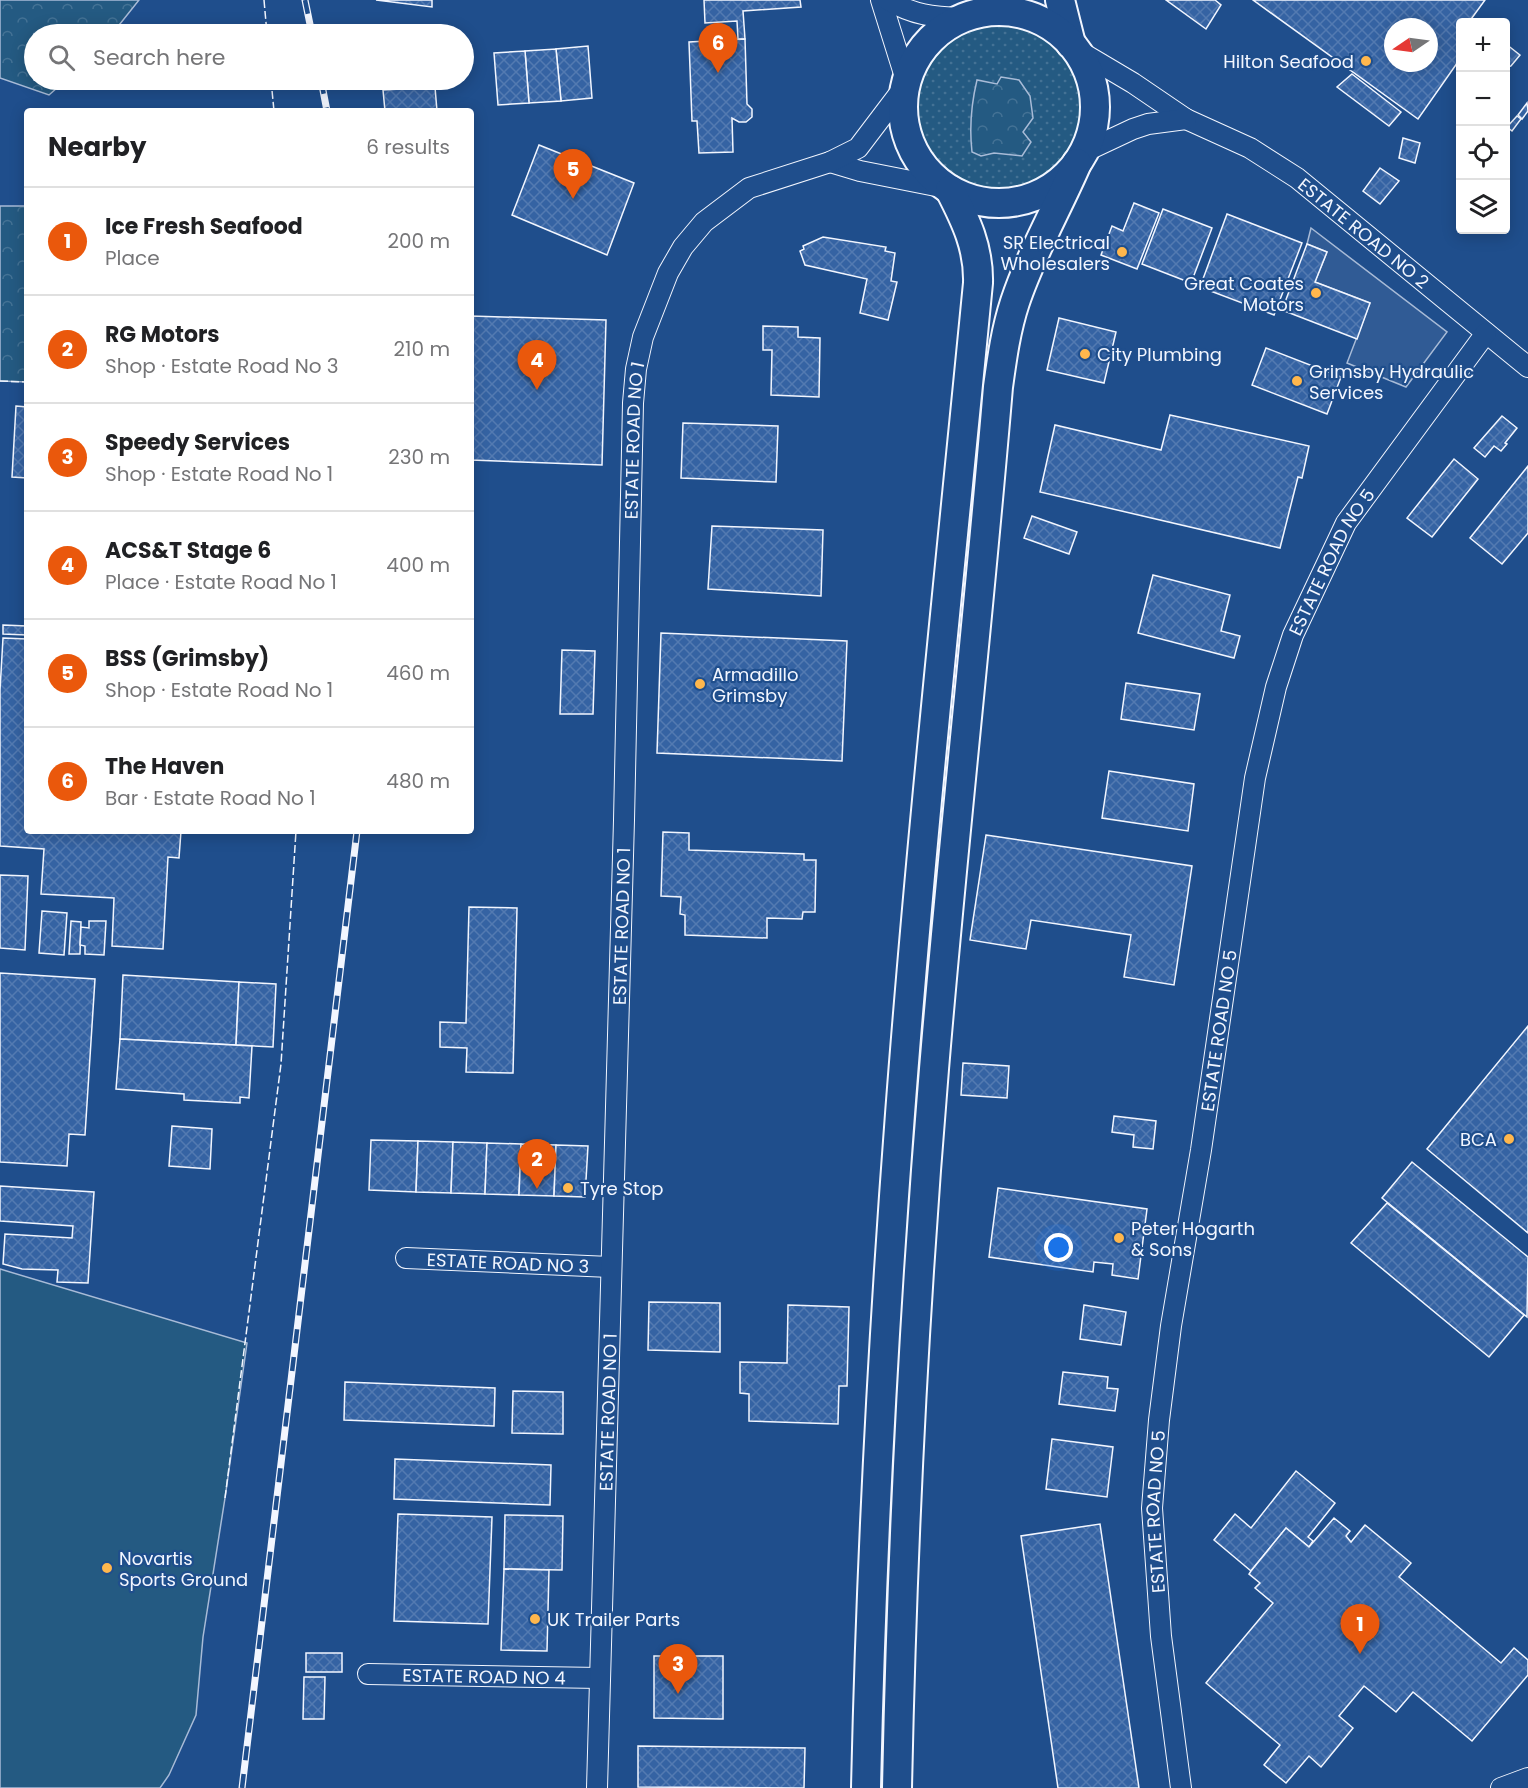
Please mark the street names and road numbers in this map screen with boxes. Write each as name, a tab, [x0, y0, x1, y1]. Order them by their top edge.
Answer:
street label: ESTATE ROAD NO 2	[1293, 172, 1435, 294]
street label: ESTATE ROAD NO 1	[618, 359, 650, 520]
street label: ESTATE ROAD NO 5	[1282, 483, 1380, 639]
street label: ESTATE ROAD NO 1	[606, 847, 636, 1005]
street label: ESTATE ROAD NO 5	[1194, 948, 1242, 1113]
street label: ESTATE ROAD NO 3	[426, 1246, 590, 1279]
street label: ESTATE ROAD NO 1	[593, 1333, 622, 1491]
street label: ESTATE ROAD NO 5	[1139, 1429, 1171, 1594]
street label: ESTATE ROAD NO 4	[402, 1662, 566, 1690]

